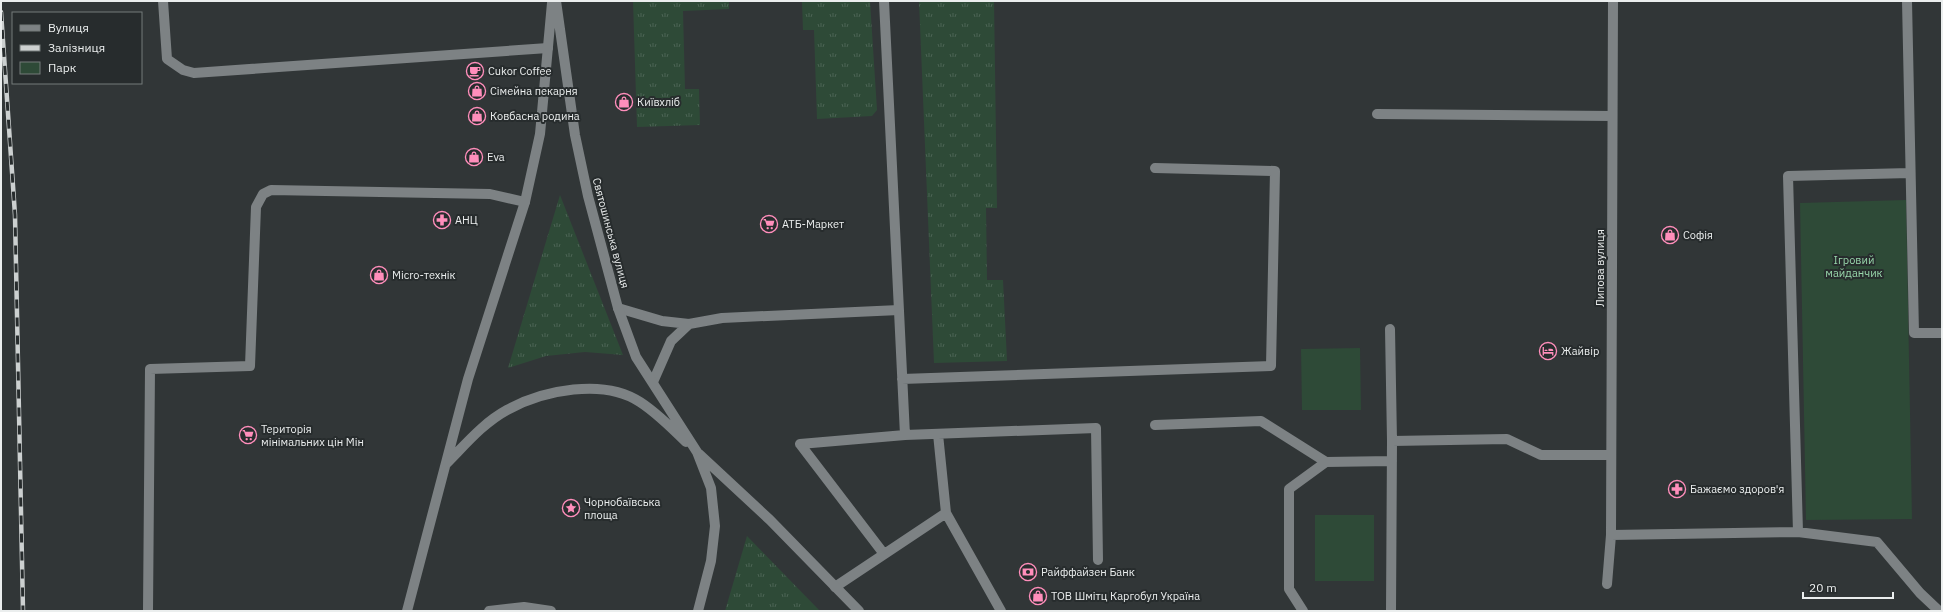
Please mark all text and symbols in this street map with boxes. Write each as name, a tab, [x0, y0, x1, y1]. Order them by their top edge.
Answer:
legend	[12, 12, 142, 84]
text: Вулиця	[48, 20, 89, 35]
text: Залізниця	[48, 40, 105, 55]
text: Парк	[48, 60, 77, 75]
cafe icon: Cukor Coffee	[465, 61, 485, 81]
place label: Cukor Coffee	[488, 64, 552, 78]
shop icon: Сімейна пекарня	[467, 81, 487, 101]
place label: Сімейна пекарня	[490, 84, 578, 98]
shop icon: Київхліб	[614, 92, 634, 112]
place label: Київхліб	[637, 95, 680, 109]
shop icon: Ковбасна родина	[467, 106, 487, 126]
place label: Ковбасна родина	[490, 109, 580, 123]
shop icon: Eva	[464, 147, 484, 167]
place label: Eva	[487, 150, 505, 164]
street label: Святошинська вулиця	[589, 176, 633, 290]
pharmacy icon: АНЦ	[432, 210, 452, 230]
place label: АНЦ	[455, 213, 478, 227]
supermarket icon: АТБ-Маркет	[759, 214, 779, 234]
place label: АТБ-Маркет	[782, 217, 844, 231]
shop icon: Софія	[1660, 225, 1680, 245]
place label: Софія	[1683, 228, 1713, 242]
street label: Липова вулиця	[1593, 229, 1607, 307]
park label: Ігровий майданчик	[1825, 253, 1883, 280]
shop icon: Micro-технік	[369, 265, 389, 285]
place label: Micro-технік	[392, 268, 456, 282]
hotel icon: Жайвір	[1538, 341, 1558, 361]
place label: Жайвір	[1561, 344, 1599, 358]
place label: Територія мінімальних цін Мін	[261, 422, 364, 449]
supermarket icon: Територія мінімальних цін Мін	[238, 425, 258, 445]
pharmacy icon: Бажаємо здоров'я	[1667, 479, 1687, 499]
place label: Бажаємо здоров'я	[1690, 482, 1784, 496]
place label: Чорнобаївська площа	[584, 495, 660, 522]
place icon: Чорнобаївська площа	[561, 498, 581, 518]
bank icon: Райффайзен Банк	[1018, 562, 1038, 582]
place label: Райффайзен Банк	[1041, 565, 1135, 579]
scale bar	[1803, 574, 1893, 600]
text: 20 m	[1809, 580, 1837, 595]
shop icon: ТОВ Шмітц Каргобул Україна	[1028, 586, 1048, 606]
place label: ТОВ Шмітц Каргобул Україна	[1051, 589, 1200, 603]

